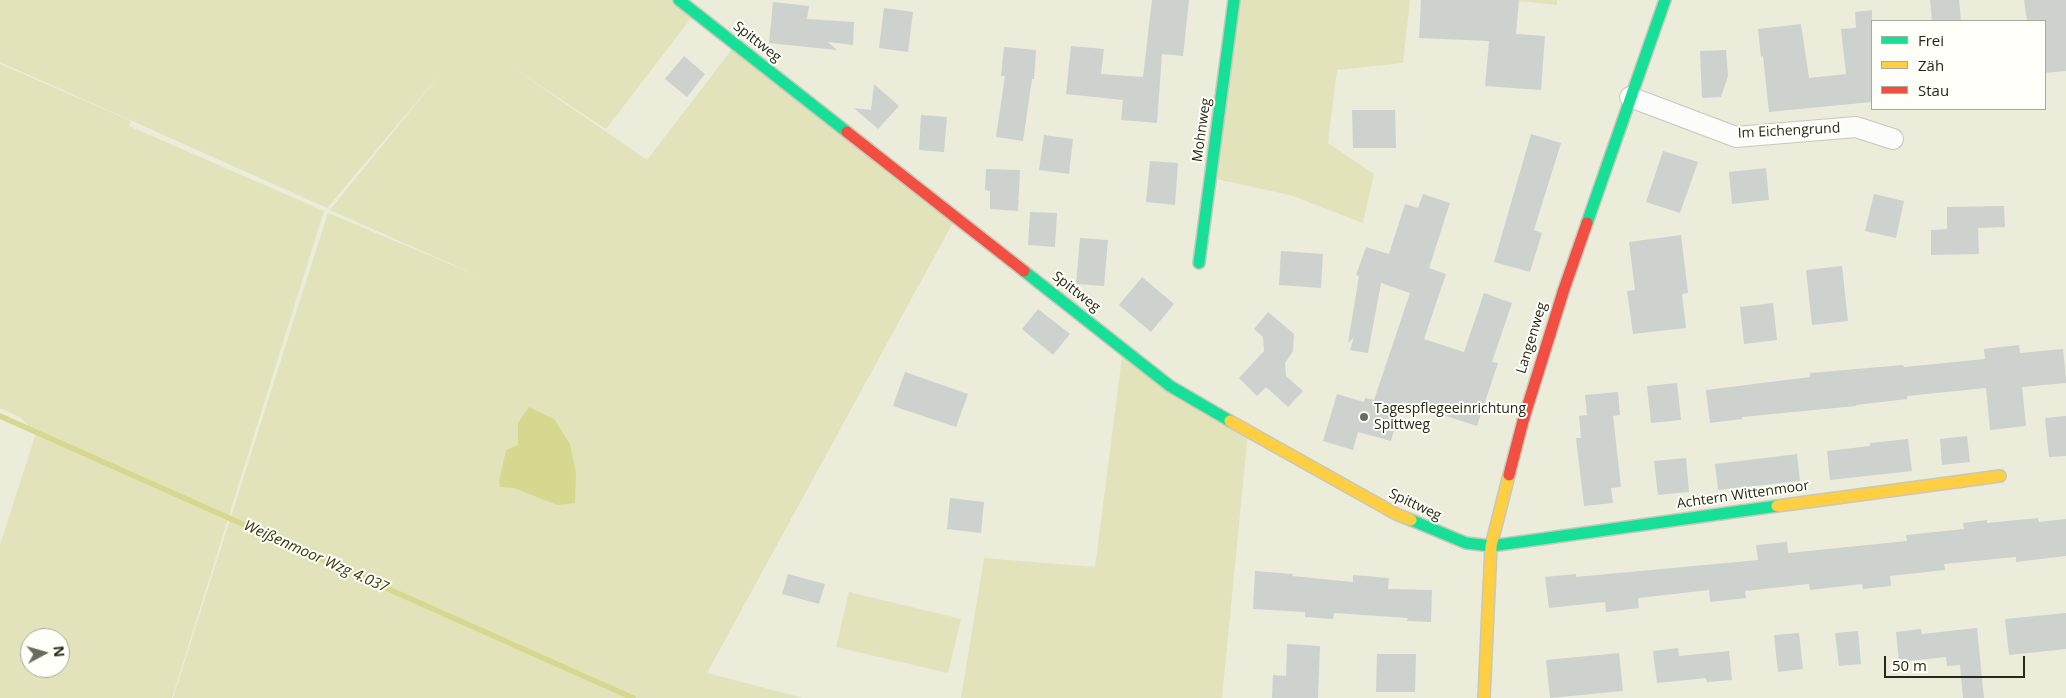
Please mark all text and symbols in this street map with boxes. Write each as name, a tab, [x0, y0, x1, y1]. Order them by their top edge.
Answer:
street label: Spittweg	[730, 18, 784, 66]
legend	[1871, 20, 2046, 110]
text: Frei	[1918, 30, 1944, 50]
text: Zäh	[1918, 55, 1944, 75]
text: Stau	[1918, 80, 1949, 100]
street label: Mohnweg	[1189, 97, 1215, 163]
street label: Im Eichengrund	[1737, 120, 1841, 142]
street label: Spittweg	[1049, 268, 1103, 316]
street label: Langenweg	[1513, 300, 1551, 376]
place label: Tagespflegeeinrichtung Spittweg	[1374, 401, 1526, 434]
marker: Tagespflegeeinrichtung Spittweg	[1358, 411, 1370, 423]
street label: Achtern Wittenmoor	[1676, 477, 1810, 513]
street label: Spittweg	[1386, 486, 1444, 524]
water label: Weißenmoor Wzg 4.037	[241, 517, 391, 597]
north arrow	[20, 628, 70, 678]
text: N	[49, 645, 69, 658]
scale bar	[1886, 646, 2027, 678]
text: 50 m	[1892, 655, 1927, 675]

